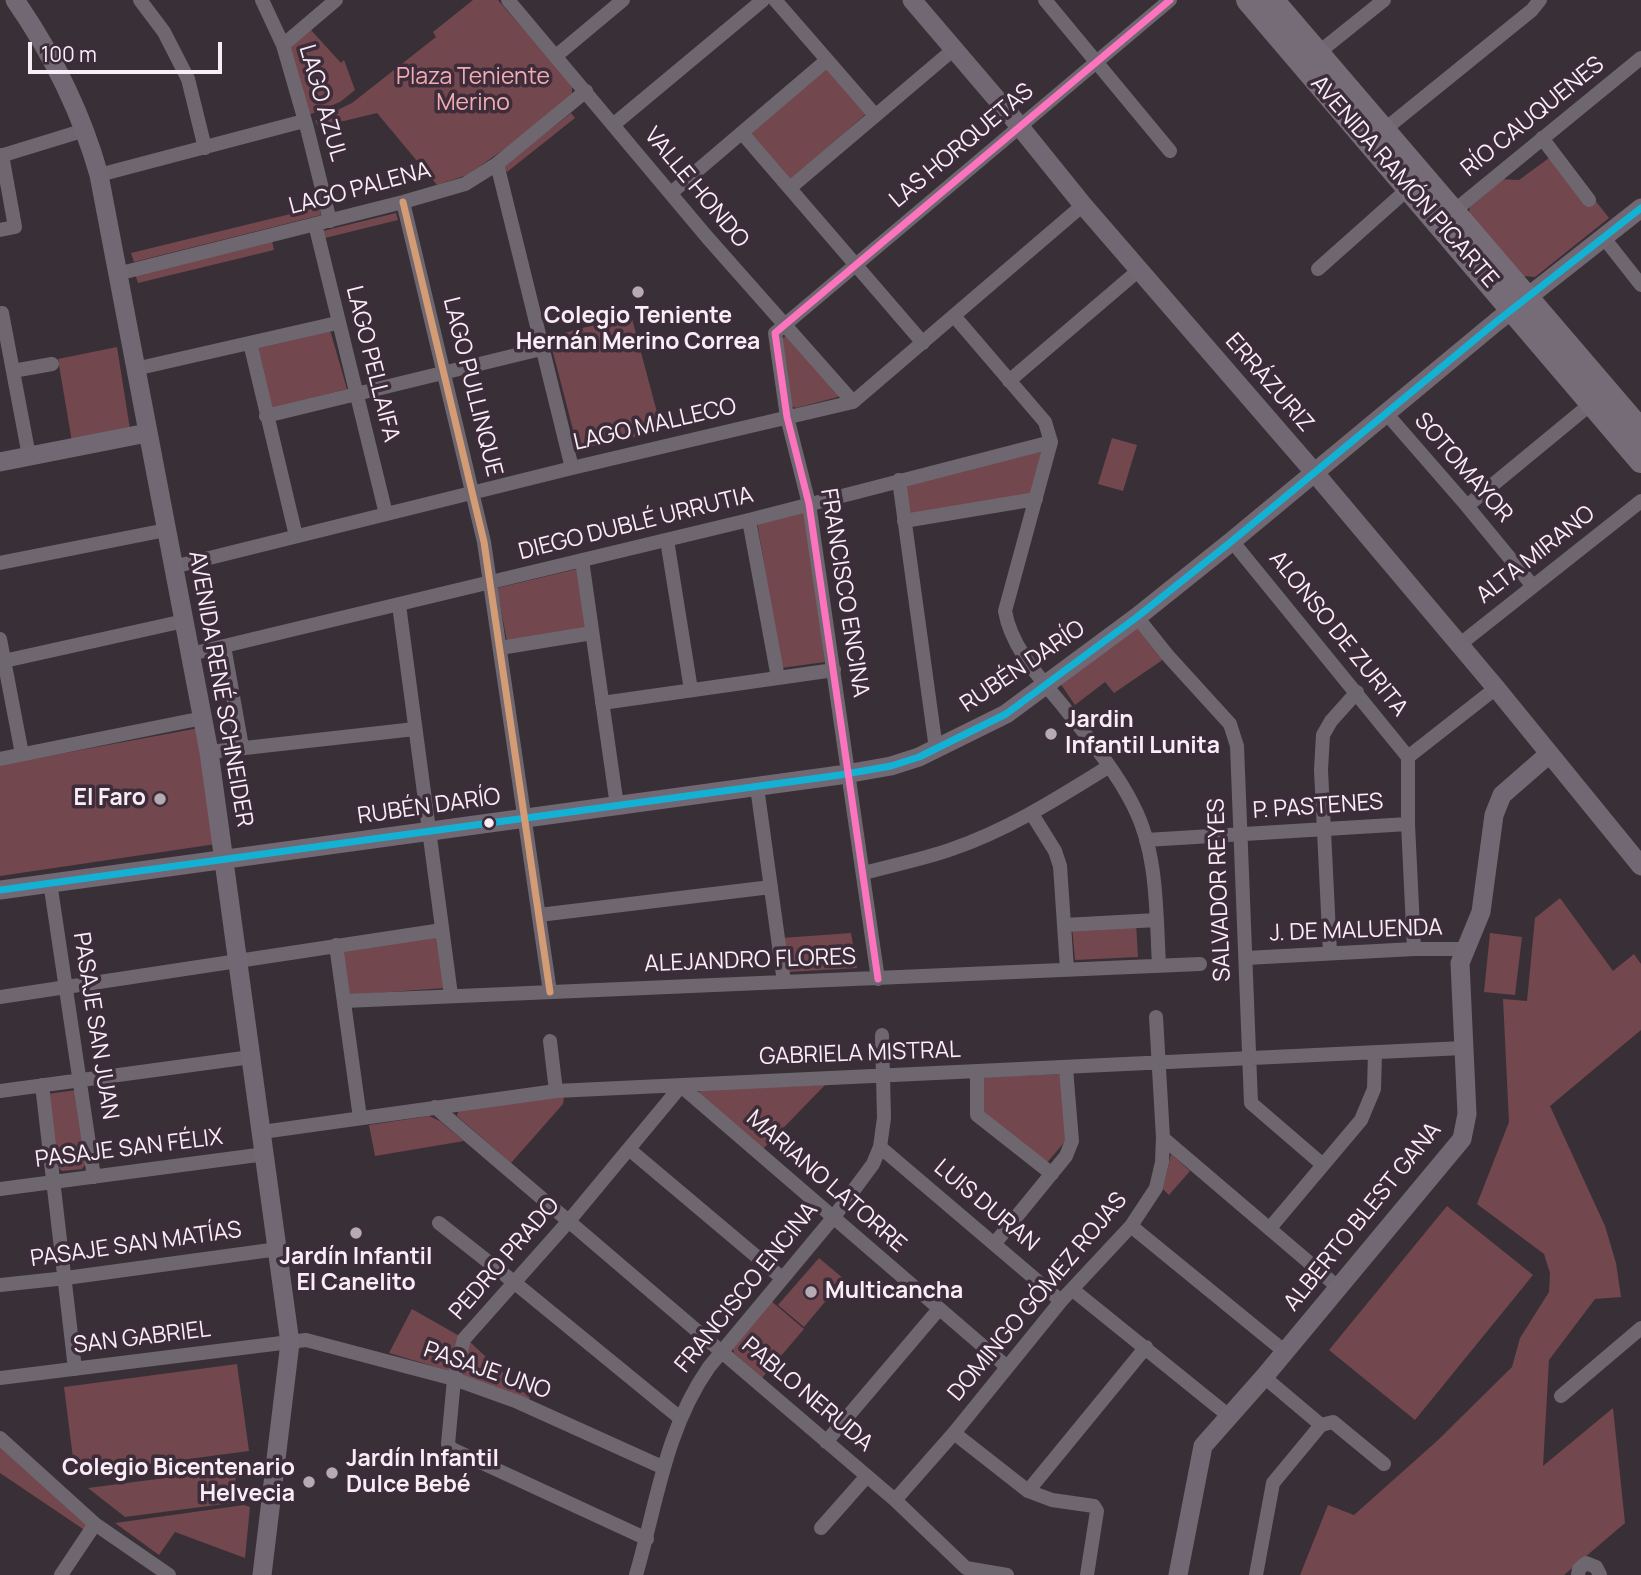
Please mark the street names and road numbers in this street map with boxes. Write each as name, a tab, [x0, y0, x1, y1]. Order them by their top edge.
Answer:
street label: LAGO AZUL	[292, 42, 352, 164]
street label: RÍO CAUQUENES	[1456, 51, 1610, 183]
street label: AVENIDA RAMÓN PICARTE	[1304, 70, 1504, 294]
street label: LAS HORQUETAS	[885, 78, 1039, 214]
street label: VALLE HONDO	[638, 122, 754, 254]
street label: LAGO PALENA	[286, 157, 434, 221]
street label: LAGO PELLAIFA	[339, 283, 405, 445]
street label: LAGO PULLINQUE	[436, 294, 508, 480]
street label: ERRÁZURIZ	[1219, 328, 1319, 438]
street label: LAGO MALLECO	[571, 393, 739, 457]
street label: SOTOMAYOR	[1408, 408, 1518, 528]
street label: DIEGO DUBLÉ URRUTIA	[516, 481, 756, 567]
street label: FRANCISCO ENCINA	[814, 487, 874, 699]
street label: ALTA MIRANO	[1471, 500, 1601, 610]
street label: ALONSO DE ZURITA	[1263, 546, 1413, 722]
street label: AVENIDA RENÉ SCHNEIDER	[182, 549, 258, 829]
street label: RUBÉN DARÍO	[955, 615, 1091, 719]
street label: RUBÉN DARÍO	[356, 783, 502, 831]
street label: P. PASTENES	[1252, 789, 1384, 825]
street label: SALVADOR REYES	[1203, 798, 1237, 982]
street label: J. DE MALUENDA	[1269, 914, 1443, 948]
street label: PASAJE SAN JUAN	[67, 930, 123, 1122]
street label: ALEJANDRO FLORES	[644, 944, 856, 978]
street label: GABRIELA MISTRAL	[759, 1037, 961, 1071]
street label: MARIANO LATORRE	[740, 1105, 912, 1259]
street label: ALBERTO BLEST GANA	[1279, 1117, 1447, 1317]
street label: PASAJE SAN FÉLIX	[34, 1124, 224, 1174]
street label: LUIS DURAN	[928, 1154, 1044, 1258]
street label: DOMINGO GÓMEZ ROJAS	[943, 1187, 1133, 1407]
street label: PEDRO PRADO	[444, 1192, 566, 1326]
street label: FRANCISCO ENCINA	[670, 1197, 824, 1379]
street label: PASAJE SAN MATÍAS	[29, 1217, 243, 1273]
street label: SAN GABRIEL	[72, 1316, 212, 1360]
street label: PABLO NERUDA	[736, 1332, 878, 1458]
street label: PASAJE UNO	[420, 1336, 554, 1406]

